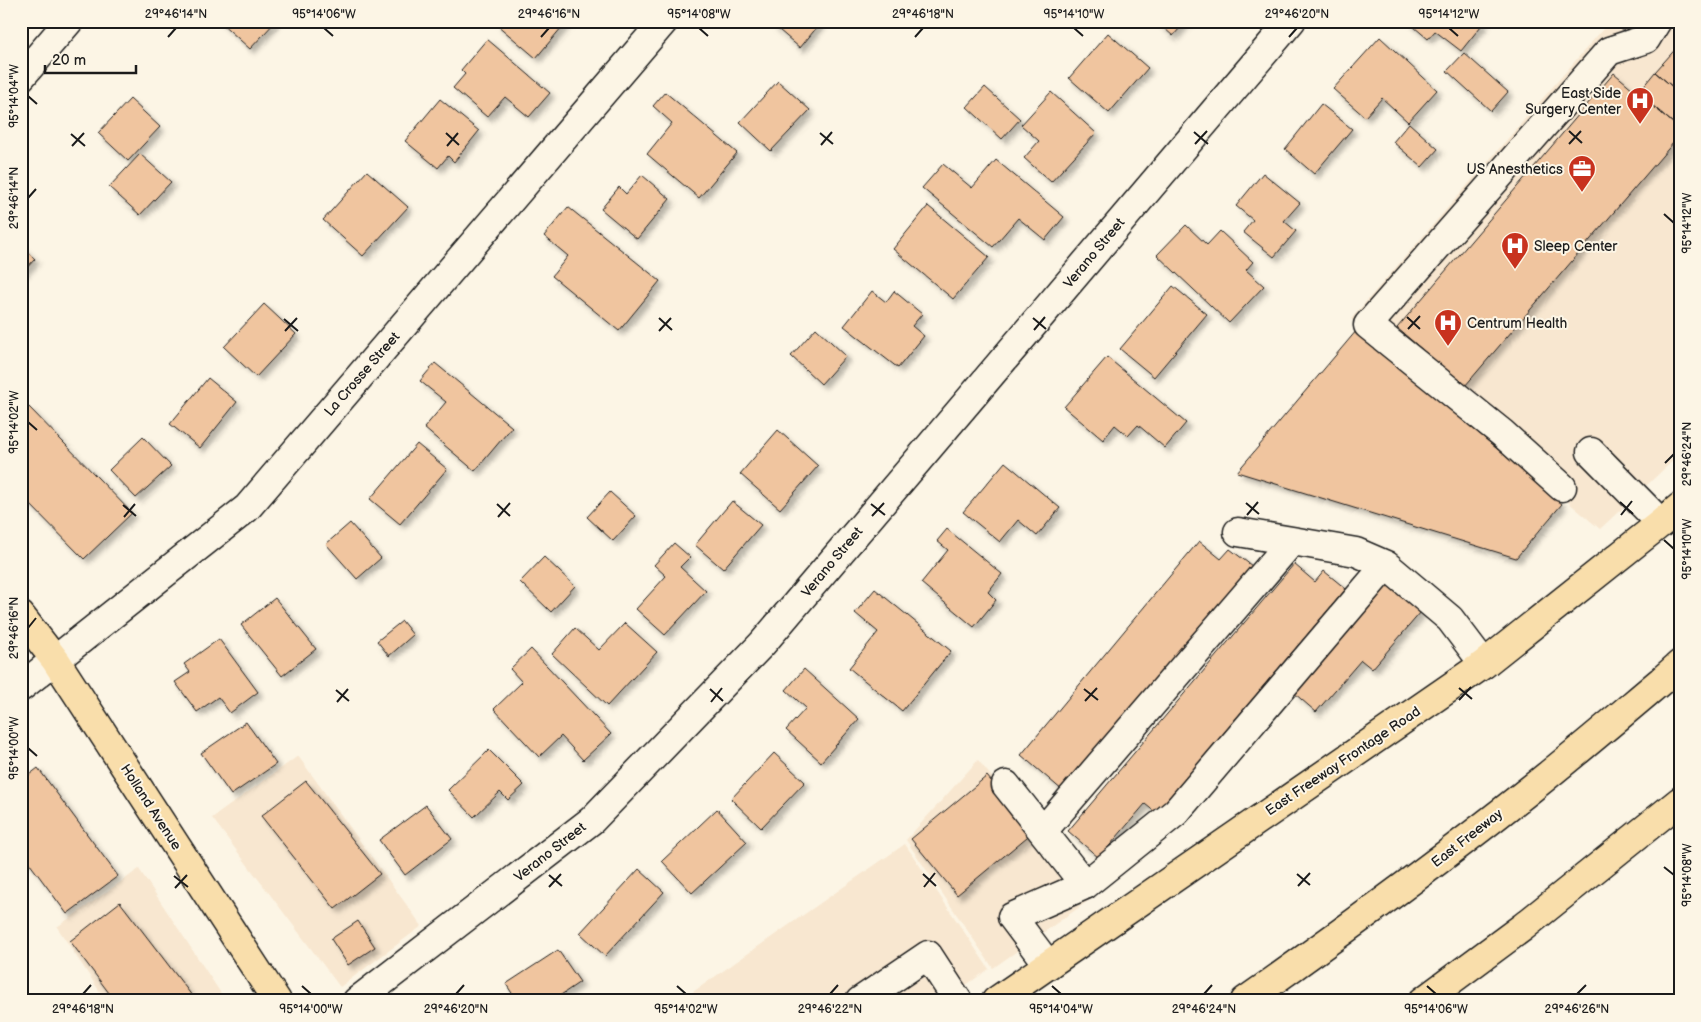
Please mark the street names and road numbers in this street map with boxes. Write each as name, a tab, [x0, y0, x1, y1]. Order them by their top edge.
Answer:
street label: Verano Street	[1060, 214, 1129, 292]
street label: La Crosse Street	[321, 328, 404, 420]
street label: Verano Street	[798, 523, 867, 601]
street label: East Freeway Frontage Road	[1262, 703, 1424, 819]
street label: Holland Avenue	[117, 761, 185, 853]
street label: East Freeway	[1428, 805, 1506, 871]
street label: Verano Street	[511, 818, 590, 885]

